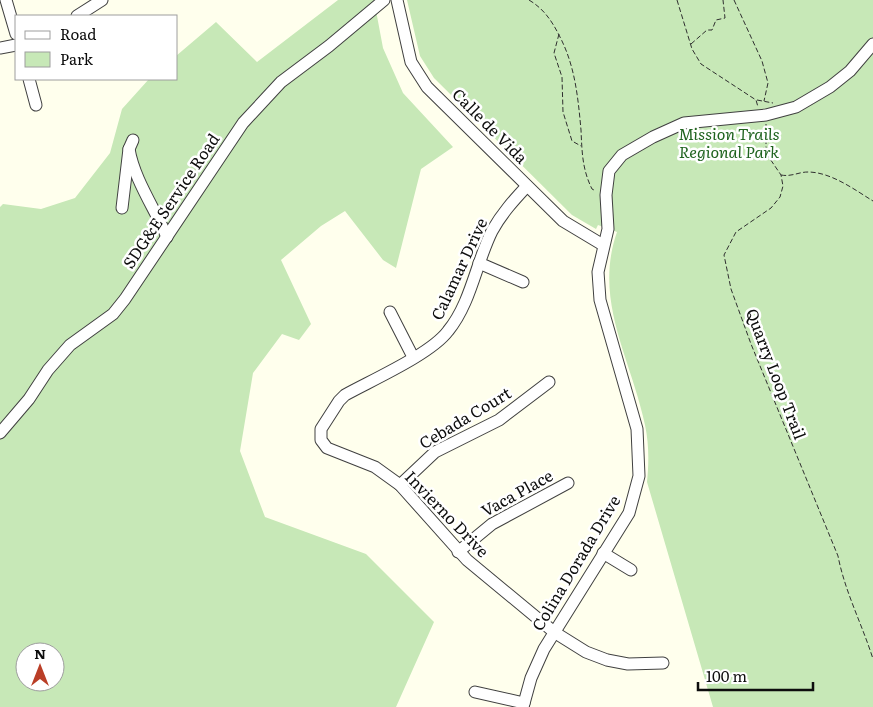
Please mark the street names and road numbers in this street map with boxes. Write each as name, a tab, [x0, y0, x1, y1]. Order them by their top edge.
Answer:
street label: Calle de Vida	[448, 82, 534, 169]
street label: SDG&E Service Road	[116, 128, 225, 273]
street label: Calamar Drive	[424, 214, 492, 324]
street label: Quarry Loop Trail	[741, 305, 813, 443]
street label: Cebada Court	[414, 380, 515, 454]
street label: Vaca Place	[476, 463, 557, 522]
street label: Invierno Drive	[400, 465, 495, 562]
street label: Colina Dorada Drive	[525, 490, 625, 635]

